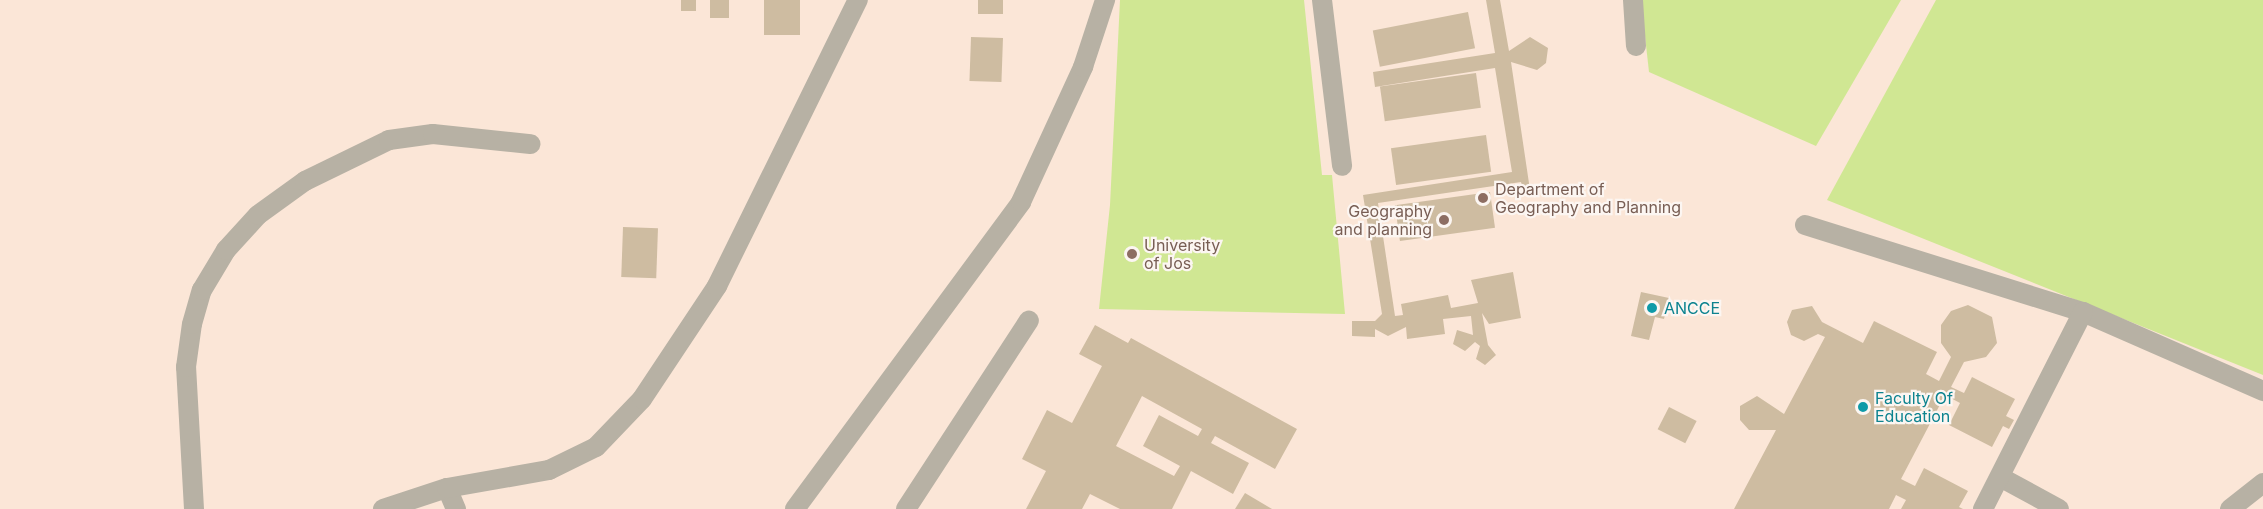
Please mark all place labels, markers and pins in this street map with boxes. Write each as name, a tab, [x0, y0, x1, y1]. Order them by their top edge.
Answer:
place label: Department of Geography and Planning	[1495, 179, 1681, 217]
marker: Department of Geography and Planning	[1476, 191, 1490, 205]
place label: Geography and planning	[1335, 201, 1432, 239]
marker: Geography and planning	[1437, 213, 1451, 227]
place label: University of Jos	[1144, 235, 1220, 273]
marker: University of Jos	[1125, 247, 1139, 261]
place label: ANCCE	[1664, 298, 1720, 318]
marker: ANCCE	[1645, 301, 1659, 315]
place label: Faculty Of Education	[1875, 388, 1953, 426]
marker: Faculty Of Education	[1856, 400, 1870, 414]

